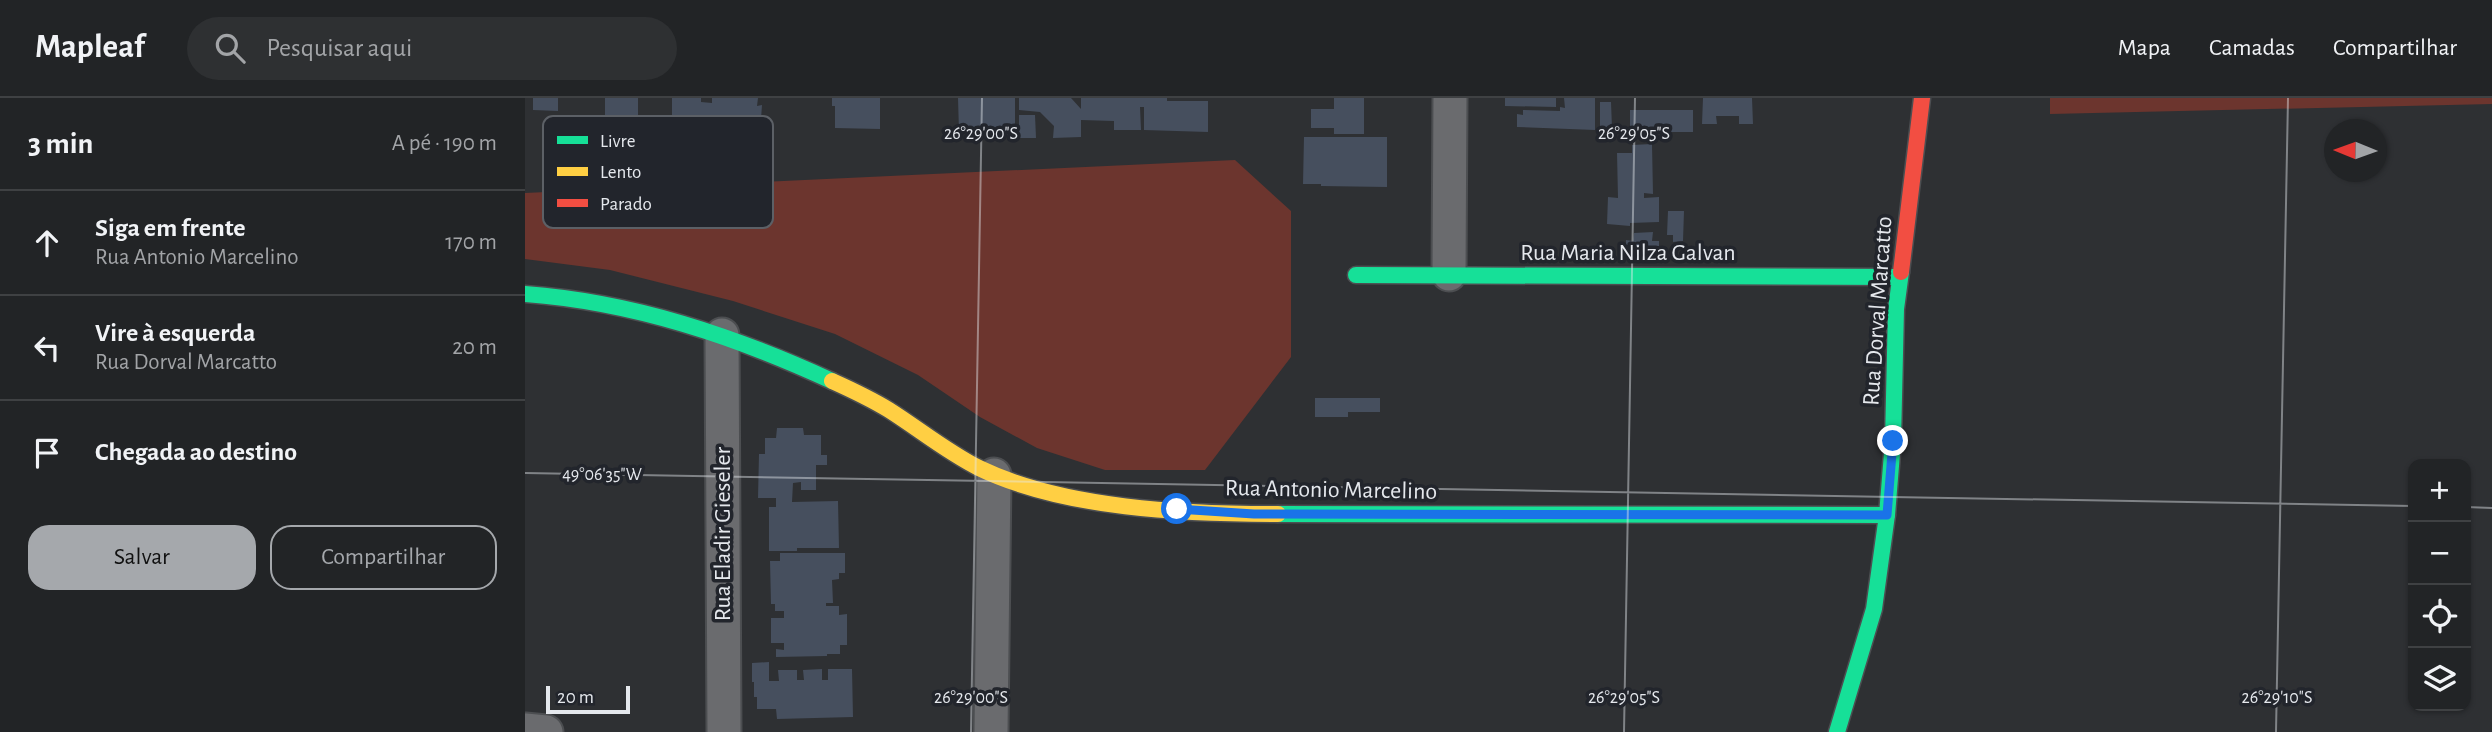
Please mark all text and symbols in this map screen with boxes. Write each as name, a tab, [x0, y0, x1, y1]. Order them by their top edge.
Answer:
search box	[187, 17, 677, 80]
icon: search	[211, 29, 249, 67]
text: Mapleaf	[35, 31, 145, 64]
text: Pesquisar aqui	[267, 35, 412, 61]
text: Mapa	[2118, 36, 2171, 60]
text: Camadas	[2209, 36, 2295, 60]
text: Compartilhar	[2333, 36, 2457, 60]
legend	[543, 116, 773, 228]
north arrow	[2324, 119, 2387, 182]
text: 26°29'00"S	[944, 125, 1018, 143]
text: 26°29'05"S	[1598, 125, 1670, 143]
text: 3 min	[28, 129, 93, 159]
text: A pé · 190 m	[392, 132, 497, 155]
text: Livre	[600, 132, 635, 151]
text: Lento	[600, 163, 641, 182]
text: Parado	[600, 195, 652, 214]
text: Siga em frente	[95, 215, 246, 241]
street label: Rua Dorval Marcatto	[1859, 215, 1897, 407]
icon: ahead	[28, 224, 66, 262]
text: 170 m	[445, 231, 497, 254]
street label: Rua Maria Nilza Galvan	[1520, 241, 1736, 265]
text: Rua Antonio Marcelino	[95, 246, 299, 269]
text: Vire à esquerda	[95, 320, 256, 346]
icon: left	[28, 329, 66, 367]
text: 20 m	[452, 336, 497, 359]
text: Rua Dorval Marcatto	[95, 351, 277, 374]
route end	[1877, 425, 1908, 456]
icon: arrive	[28, 434, 66, 472]
text: Chegada ao destino	[95, 439, 297, 465]
street label: Rua Eladir Gieseler	[711, 446, 735, 621]
map controls	[2408, 459, 2471, 711]
button: +	[2408, 459, 2471, 522]
text: 49°06'35"W	[562, 466, 642, 484]
street label: Rua Antonio Marcelino	[1225, 476, 1437, 504]
route start	[1161, 493, 1192, 524]
button: −	[2408, 522, 2471, 585]
button: Salvar	[28, 525, 256, 590]
button: Compartilhar	[270, 525, 497, 590]
button: locate	[2408, 585, 2471, 648]
button: layers	[2408, 648, 2471, 711]
scale bar	[546, 683, 630, 715]
text: 20 m	[557, 688, 594, 707]
text: 26°29'00"S	[934, 689, 1008, 707]
text: 26°29'05"S	[1588, 689, 1660, 707]
text: 26°29'10"S	[2242, 689, 2312, 707]

